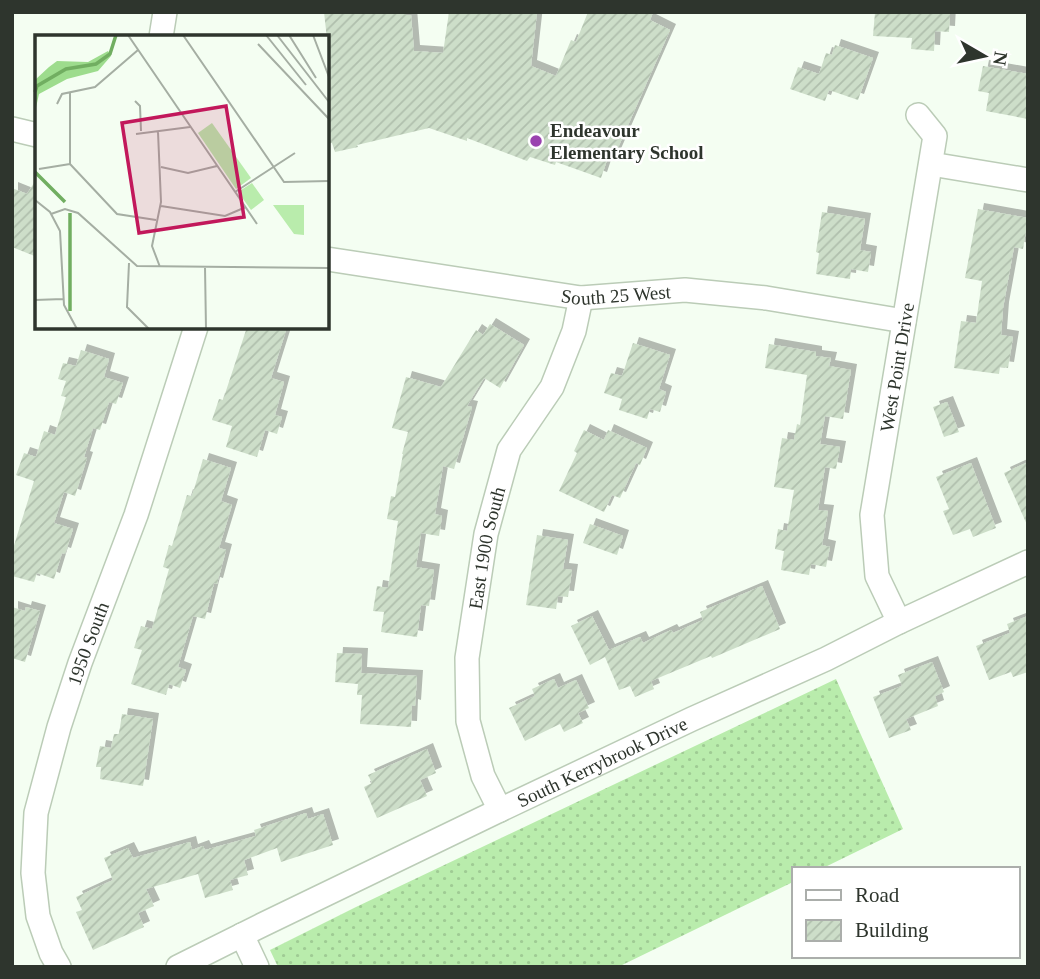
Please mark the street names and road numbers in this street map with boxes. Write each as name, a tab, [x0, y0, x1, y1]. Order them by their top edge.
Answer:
street label: South 25 West	[560, 281, 672, 309]
street label: West Point Drive	[876, 301, 918, 433]
street label: East 1900 South	[465, 484, 510, 611]
street label: 1950 South	[63, 599, 113, 688]
street label: South Kerrybrook Drive	[514, 713, 691, 811]

